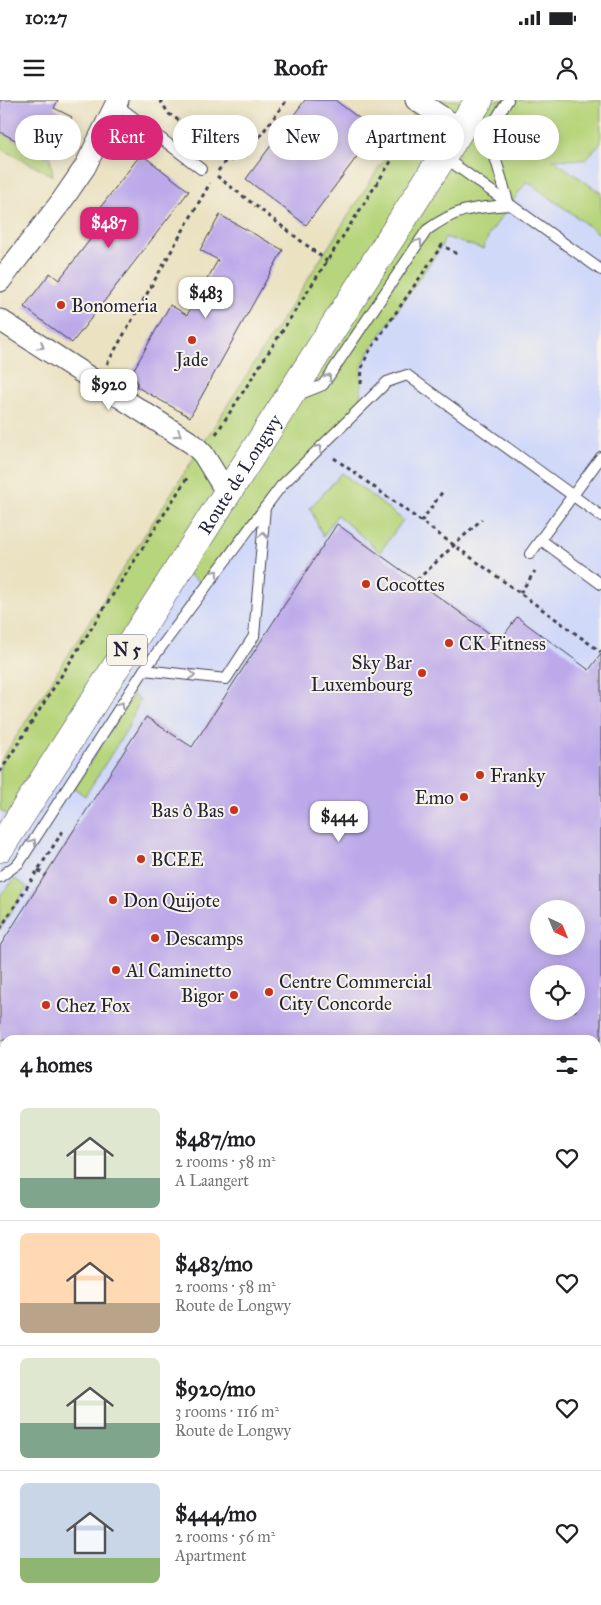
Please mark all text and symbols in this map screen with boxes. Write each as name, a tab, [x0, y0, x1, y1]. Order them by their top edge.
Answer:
text: 10:27	[25, 6, 67, 29]
icon: menu	[20, 54, 48, 82]
text: Roofr	[274, 54, 327, 81]
icon: person	[553, 54, 581, 82]
chip: Buy	[15, 115, 81, 160]
chip: Rent	[91, 115, 163, 160]
chip: Filters	[173, 115, 258, 160]
chip: New	[268, 115, 338, 160]
chip: Apartment	[348, 115, 464, 160]
chip: House	[474, 115, 559, 160]
pin: $487	[79, 206, 139, 249]
text: $487	[91, 213, 127, 232]
one-way arrow	[413, 238, 422, 248]
pin: $483	[176, 276, 236, 319]
text: $483	[189, 283, 223, 302]
place label: Bonomeria	[71, 294, 158, 317]
marker: Bonomeria	[55, 299, 67, 311]
marker: Jade	[186, 334, 198, 346]
one-way arrow	[36, 340, 45, 350]
place label: Jade	[174, 348, 208, 372]
pin: $920	[79, 368, 139, 411]
one-way arrow	[322, 373, 331, 383]
text: $920	[91, 375, 127, 394]
street label: Route de Longwy	[193, 409, 287, 539]
one-way arrow	[172, 428, 182, 437]
one-way arrow	[313, 445, 322, 454]
one-way arrow	[257, 531, 268, 539]
one-way arrow	[210, 570, 218, 579]
place label: Cocottes	[376, 573, 445, 596]
marker: Cocottes	[360, 578, 372, 590]
place label: CK Fitness	[459, 632, 546, 655]
road number: N 5	[107, 634, 147, 666]
marker: CK Fitness	[443, 637, 455, 649]
place label: Sky Bar Luxembourg	[311, 651, 413, 697]
marker: Sky Bar Luxembourg	[416, 667, 428, 679]
one-way arrow	[189, 669, 197, 680]
one-way arrow	[115, 702, 124, 711]
place label: Franky	[490, 764, 546, 787]
marker: Franky	[474, 769, 486, 781]
place label: Emo	[415, 786, 454, 809]
marker: Emo	[458, 791, 470, 803]
place label: Bas ô Bas	[151, 799, 224, 822]
pin: $444	[309, 800, 369, 843]
marker: Bas ô Bas	[228, 804, 240, 816]
text: $444	[321, 807, 357, 826]
one-way arrow	[26, 838, 36, 847]
place label: BCEE	[151, 848, 204, 871]
marker: BCEE	[135, 853, 147, 865]
place label: Don Quijote	[123, 889, 220, 912]
marker: Don Quijote	[107, 894, 119, 906]
north arrow	[530, 900, 585, 955]
map controls	[530, 900, 585, 1020]
place label: Descamps	[165, 927, 243, 950]
marker: Descamps	[149, 932, 161, 944]
place label: Al Caminetto	[125, 959, 232, 982]
marker: Al Caminetto	[110, 964, 122, 976]
button: locate	[530, 965, 585, 1020]
place label: Centre Commercial City Concorde	[279, 970, 432, 1015]
place label: Bigor	[181, 984, 225, 1008]
marker: Centre Commercial City Concorde	[263, 986, 275, 998]
marker: Bigor	[228, 989, 240, 1001]
place label: Chez Fox	[56, 994, 131, 1017]
marker: Chez Fox	[40, 999, 52, 1011]
icon: filters	[553, 1051, 581, 1079]
text: 4 homes	[20, 1052, 92, 1078]
text: $487/mo	[175, 1126, 256, 1152]
icon: home	[60, 1128, 120, 1188]
icon: heart	[553, 1144, 581, 1172]
text: 2 rooms · 58 m²	[175, 1152, 276, 1171]
text: A Laangert	[175, 1171, 249, 1190]
text: $483/mo	[175, 1251, 253, 1277]
icon: home	[60, 1253, 120, 1313]
icon: heart	[553, 1269, 581, 1297]
text: 2 rooms · 58 m²	[175, 1277, 276, 1296]
text: Route de Longwy	[175, 1296, 291, 1315]
text: $920/mo	[175, 1376, 255, 1402]
icon: home	[60, 1378, 120, 1438]
icon: heart	[553, 1394, 581, 1422]
text: 3 rooms · 116 m²	[175, 1402, 279, 1421]
text: Route de Longwy	[175, 1421, 291, 1440]
text: $444/mo	[175, 1501, 257, 1527]
icon: home	[60, 1503, 120, 1563]
icon: heart	[553, 1519, 581, 1547]
text: 2 rooms · 56 m²	[175, 1527, 275, 1546]
text: Apartment	[175, 1546, 247, 1565]

